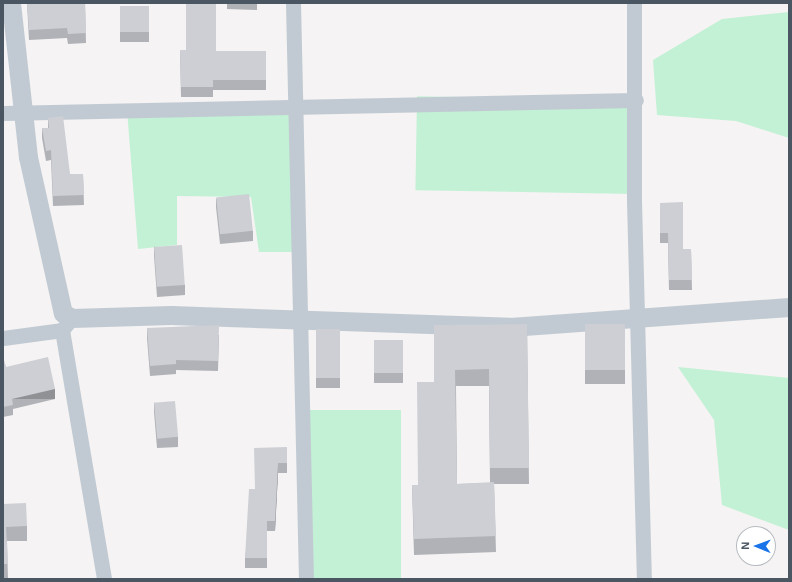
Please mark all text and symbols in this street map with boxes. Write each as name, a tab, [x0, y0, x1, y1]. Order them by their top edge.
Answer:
north arrow	[736, 526, 776, 566]
text: N	[739, 542, 751, 550]

